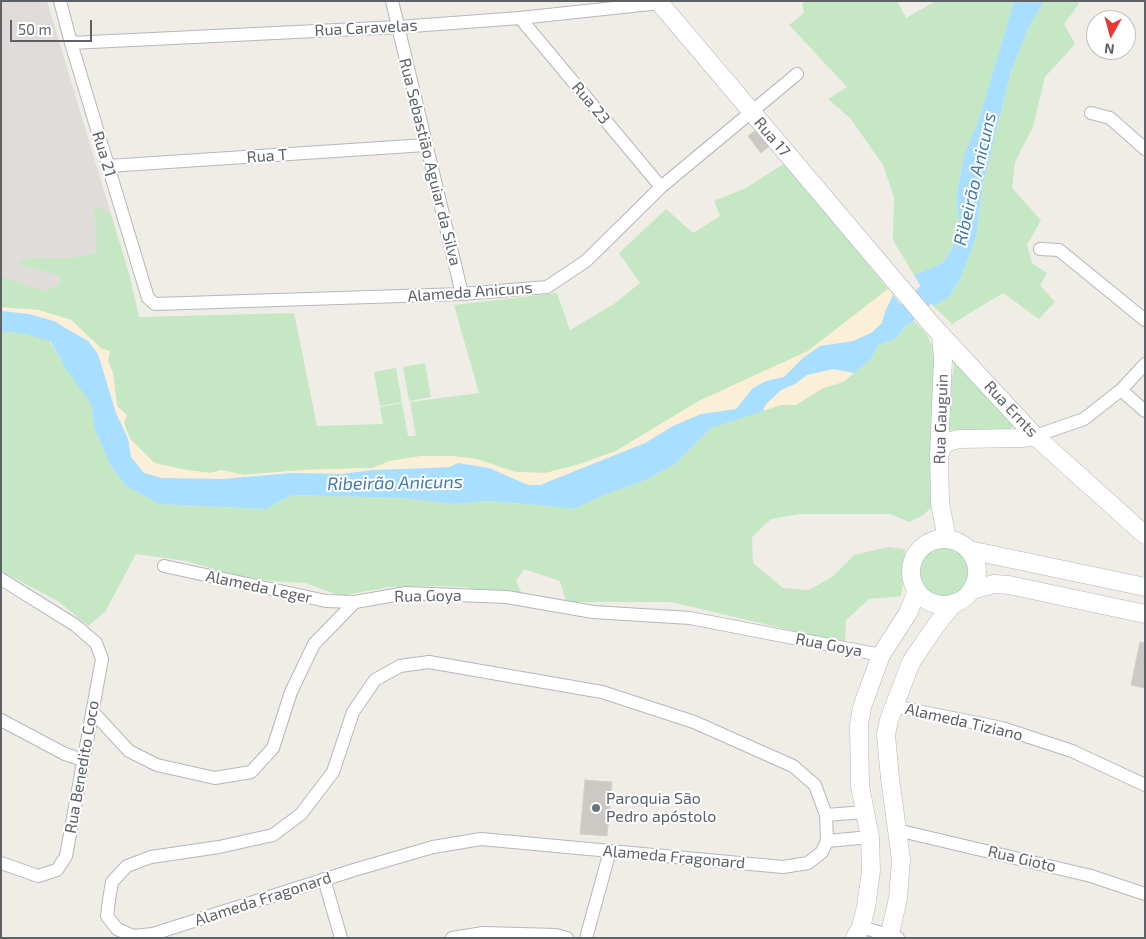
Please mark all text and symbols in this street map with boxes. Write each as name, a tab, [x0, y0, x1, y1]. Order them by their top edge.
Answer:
scale bar	[12, 10, 95, 42]
north arrow	[1086, 10, 1136, 60]
street label: Rua Caravelas	[314, 16, 418, 40]
text: 50 m	[18, 20, 52, 38]
text: N	[1103, 40, 1115, 58]
street label: Rua Sebastião Aguiar da Silva	[395, 56, 465, 268]
street label: Rua 23	[568, 78, 614, 128]
water label: Ribeirão Anicuns	[949, 110, 1001, 248]
street label: Rua 17	[750, 113, 794, 161]
street label: Rua 21	[88, 129, 120, 179]
street label: Rua T	[246, 145, 288, 167]
street label: Alameda Anicuns	[407, 278, 533, 306]
street label: Rua Gauguin	[930, 373, 952, 465]
street label: Rua Ernts	[980, 377, 1042, 441]
water label: Ribeirão Anicuns	[327, 471, 463, 495]
street label: Alameda Leger	[204, 566, 314, 608]
street label: Rua Goya	[394, 586, 462, 606]
street label: Rua Goya	[794, 629, 864, 661]
street label: Rua Benedito Coco	[61, 699, 103, 835]
street label: Alameda Tiziano	[903, 699, 1025, 745]
place label: Paroquia São Pedro apóstolo	[606, 789, 716, 827]
marker: Paroquia São Pedro apóstolo	[590, 802, 602, 814]
street label: Alameda Fragonard	[602, 841, 746, 873]
street label: Rua Gioto	[986, 842, 1058, 876]
street label: Alameda Fragonard	[192, 868, 334, 930]

